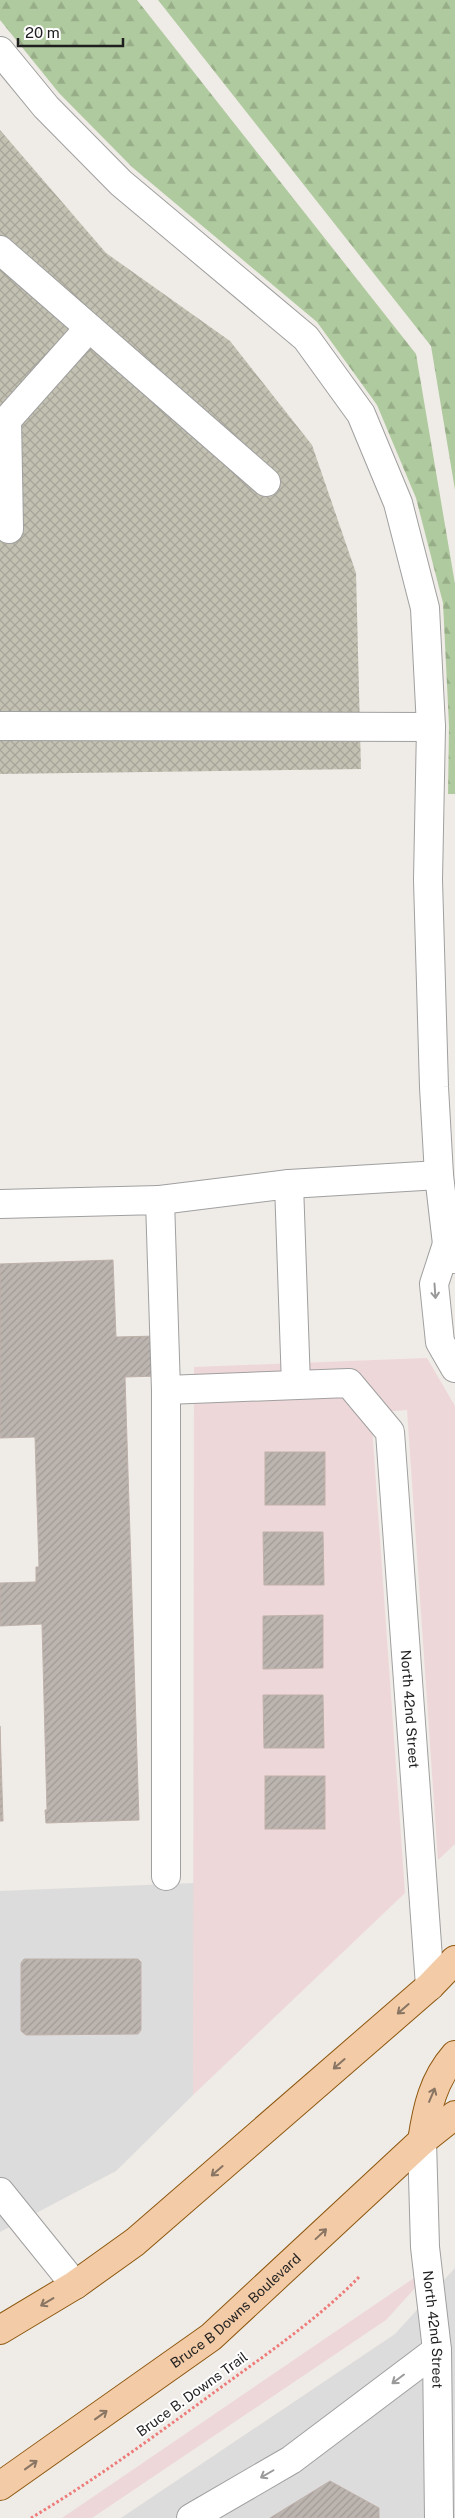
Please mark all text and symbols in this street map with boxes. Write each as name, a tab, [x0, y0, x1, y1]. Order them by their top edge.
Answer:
scale bar	[18, 15, 122, 47]
text: 20 m	[25, 24, 60, 41]
one-way arrow	[431, 1283, 440, 1299]
street label: North 42nd Street	[398, 1649, 422, 1769]
one-way arrow	[396, 2003, 409, 2015]
one-way arrow	[333, 2058, 346, 2070]
one-way arrow	[427, 2088, 437, 2103]
one-way arrow	[210, 2165, 223, 2176]
one-way arrow	[315, 2228, 328, 2240]
street label: Bruce B Downs Boulevard	[167, 2250, 304, 2371]
street label: North 42nd Street	[420, 2270, 445, 2389]
one-way arrow	[41, 2298, 55, 2308]
street label: Bruce B. Downs Trail	[133, 2348, 251, 2440]
one-way arrow	[392, 2374, 405, 2385]
one-way arrow	[94, 2410, 108, 2420]
one-way arrow	[24, 2460, 38, 2470]
one-way arrow	[260, 2470, 274, 2480]

